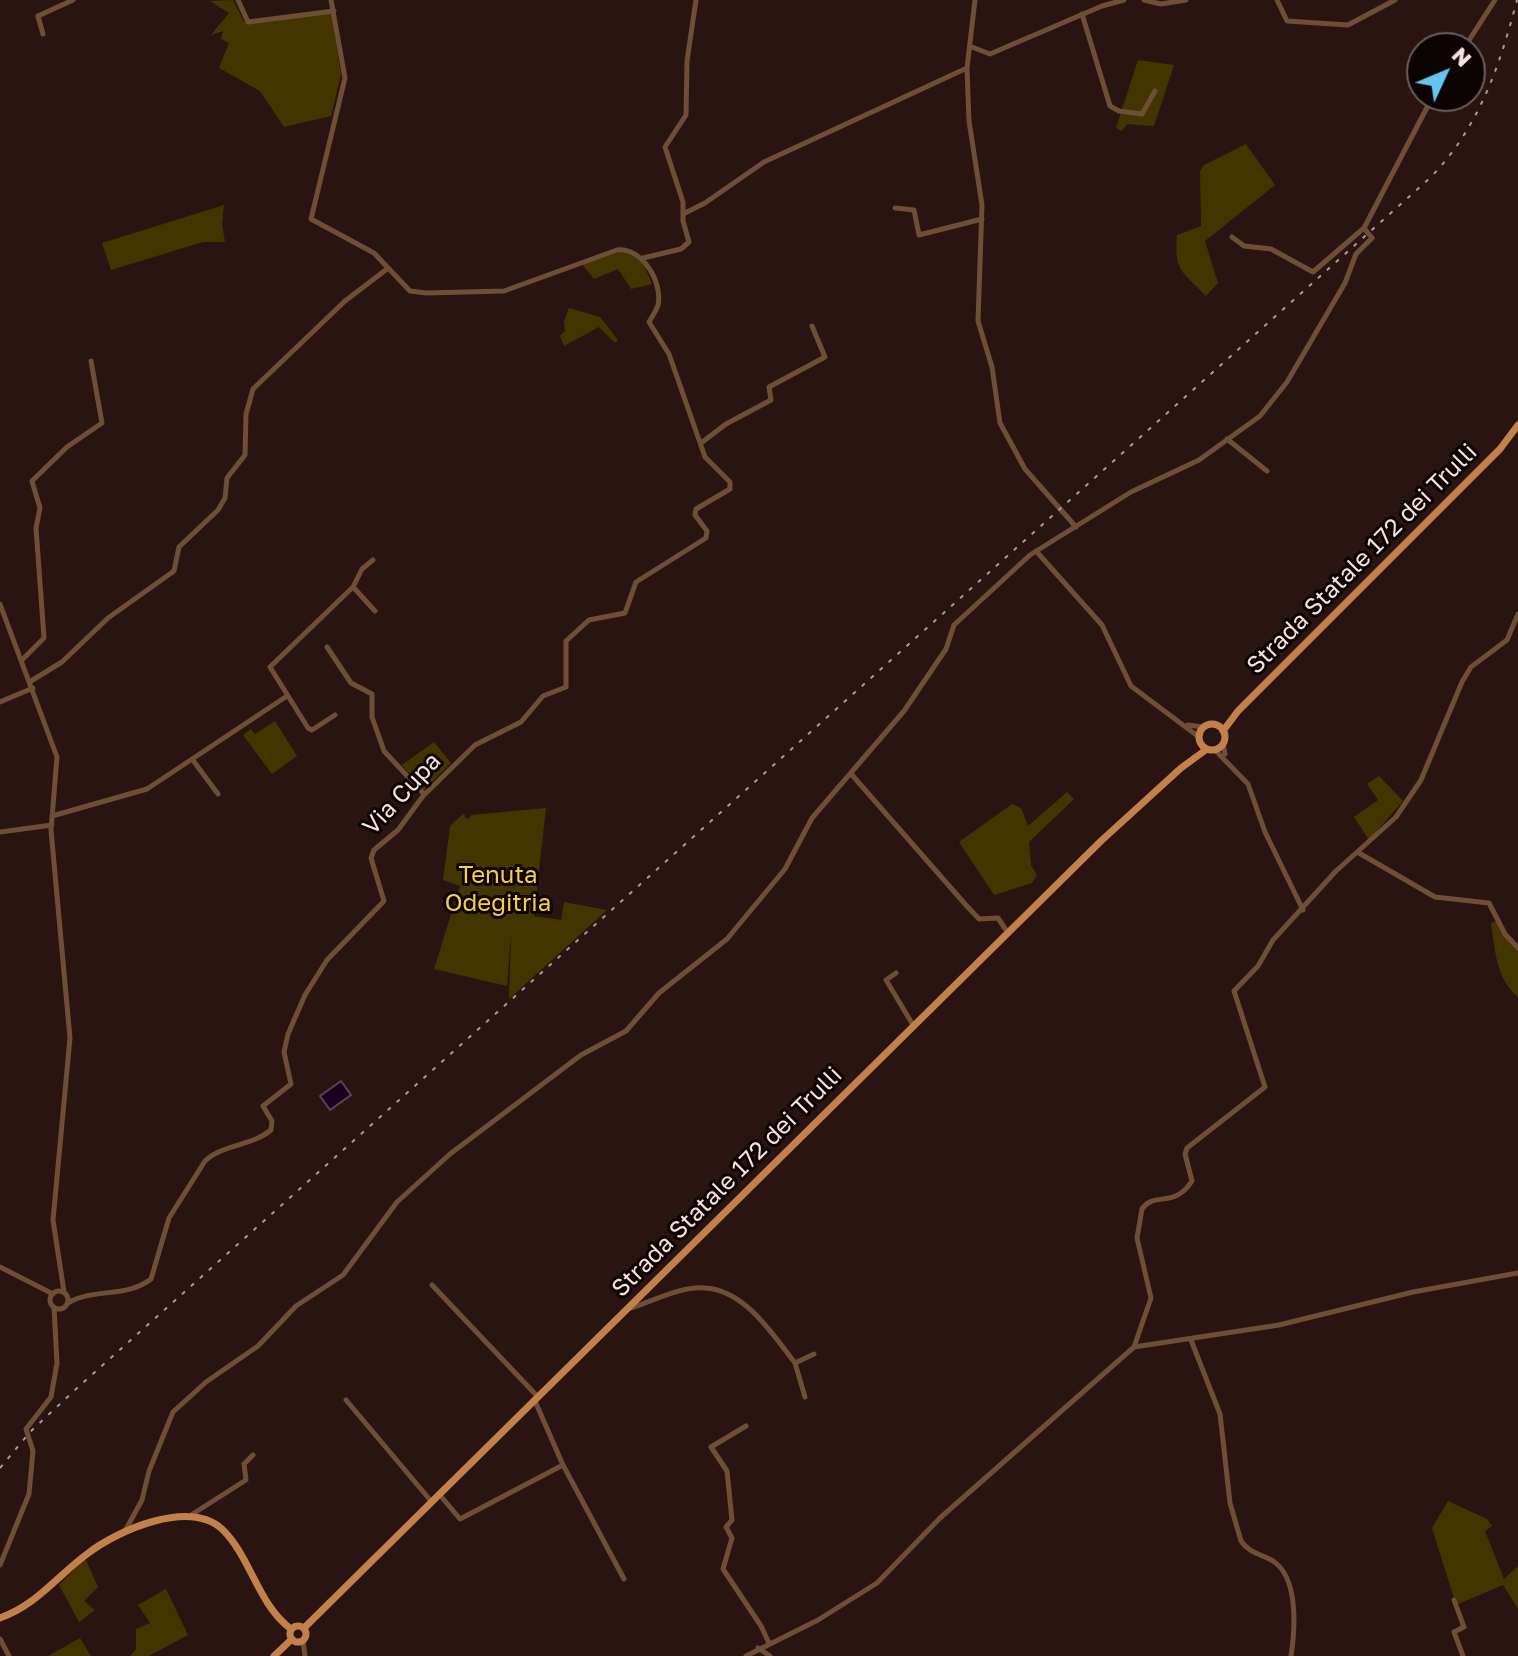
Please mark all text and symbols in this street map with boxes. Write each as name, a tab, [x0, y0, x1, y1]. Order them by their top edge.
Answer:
north arrow	[1406, 32, 1486, 112]
text: N	[1447, 41, 1478, 72]
street label: Strada Statale 172 dei Trulli	[1241, 438, 1483, 680]
street label: Via Cupa	[357, 747, 447, 841]
park label: Tenuta Odegitria	[445, 861, 551, 917]
street label: Strada Statale 172 dei Trulli	[606, 1061, 848, 1303]

